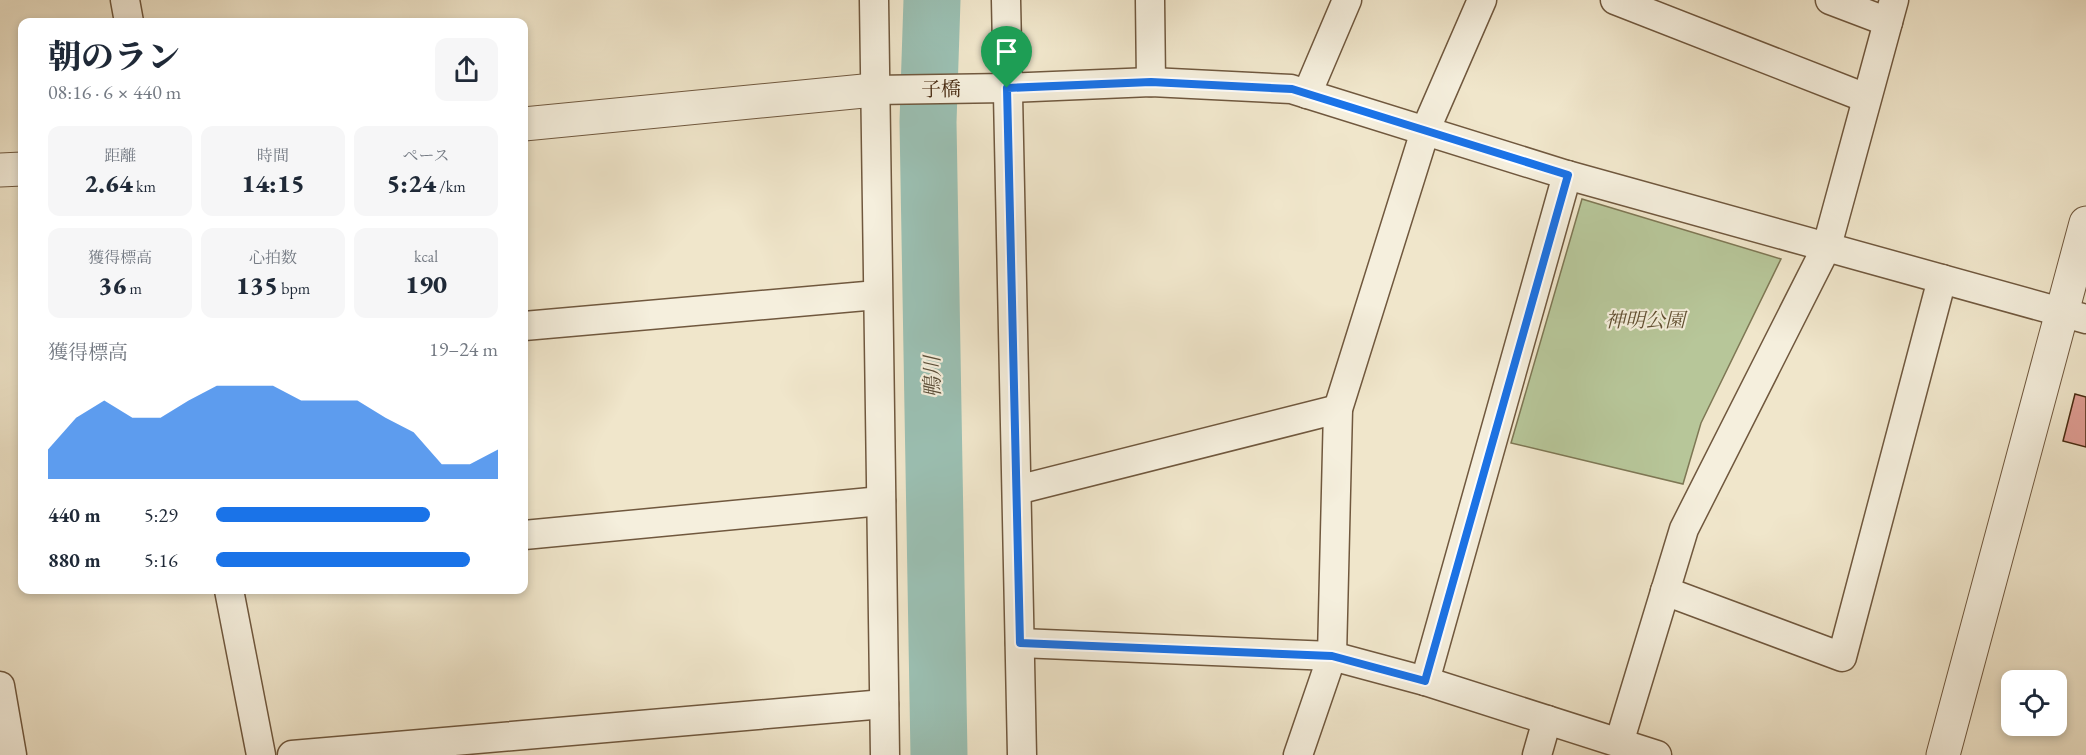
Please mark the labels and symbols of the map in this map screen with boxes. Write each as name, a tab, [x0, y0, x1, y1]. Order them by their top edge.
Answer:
pin	[981, 26, 1032, 88]
street label: 子橋	[921, 76, 961, 102]
park label: 神明公園	[1605, 307, 1688, 333]
water label: 鴨川	[918, 354, 946, 398]

